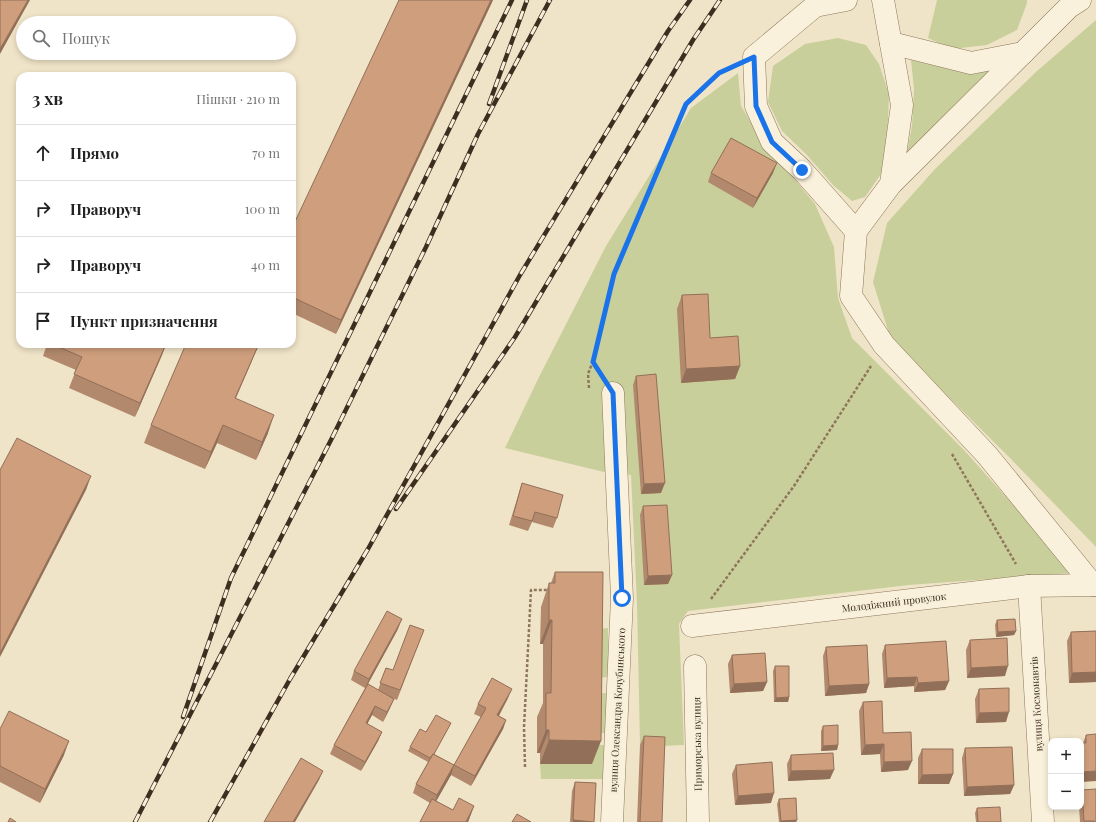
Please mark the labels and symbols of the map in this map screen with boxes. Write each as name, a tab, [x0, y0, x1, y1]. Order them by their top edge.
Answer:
route end	[793, 161, 811, 179]
route start	[613, 589, 631, 607]
street label: Молодіжний провулок	[841, 589, 947, 615]
street label: вулиця Олександра Кочубинського	[606, 627, 628, 793]
street label: вулиця Космонавтів	[1026, 656, 1045, 752]
street label: Приморська вулиця	[689, 696, 705, 791]

